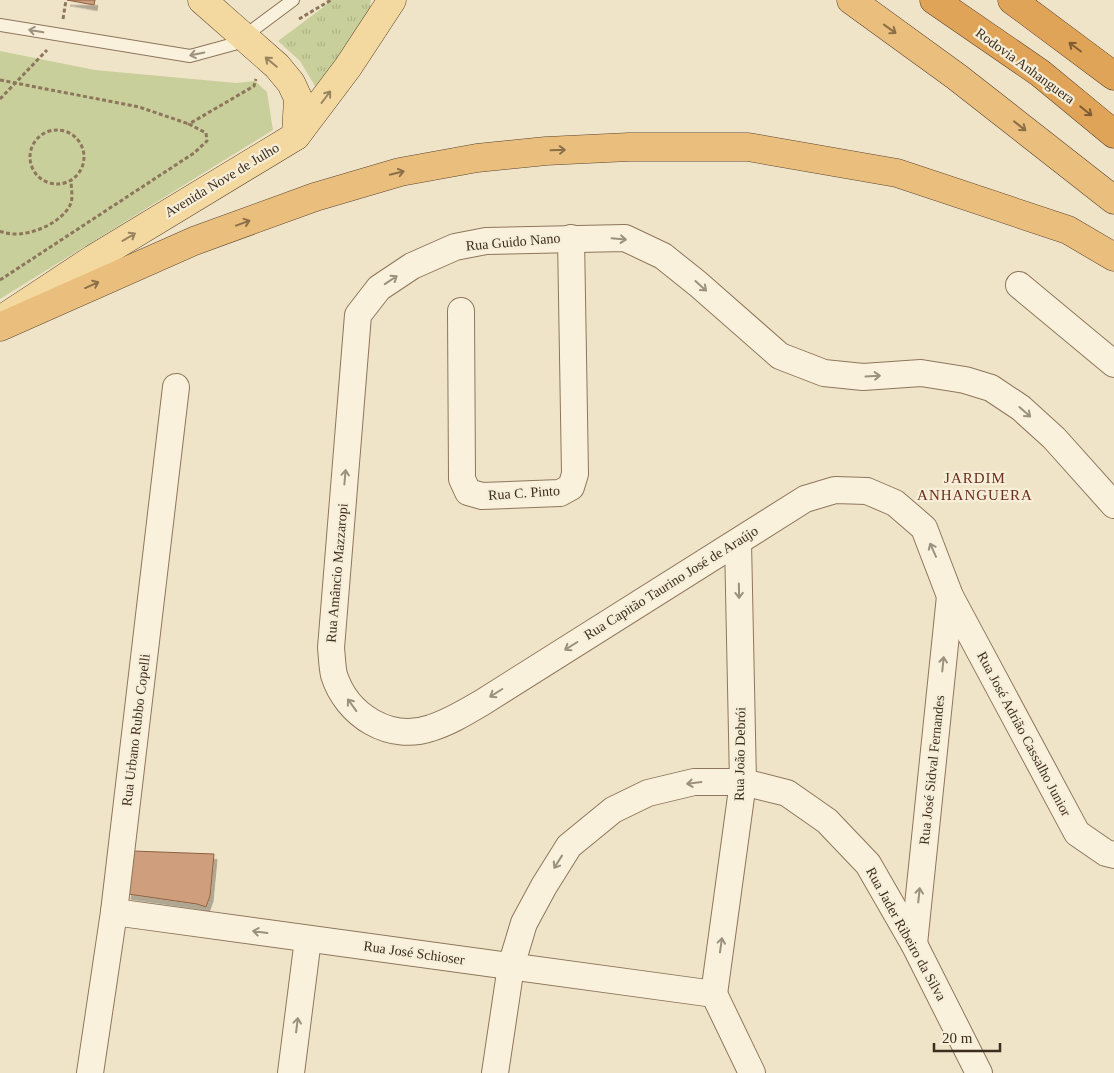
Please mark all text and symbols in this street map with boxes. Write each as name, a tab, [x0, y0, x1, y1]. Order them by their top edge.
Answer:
one-way arrow	[883, 24, 897, 34]
one-way arrow	[29, 25, 45, 35]
street label: Rodovia Anhanguera	[973, 25, 1078, 107]
one-way arrow	[1068, 42, 1082, 52]
one-way arrow	[189, 49, 205, 59]
one-way arrow	[265, 56, 278, 67]
one-way arrow	[320, 91, 331, 104]
one-way arrow	[1079, 106, 1092, 117]
one-way arrow	[1013, 121, 1026, 132]
street label: Avenida Nove de Julho	[162, 140, 282, 220]
one-way arrow	[549, 146, 565, 155]
one-way arrow	[389, 168, 405, 177]
one-way arrow	[234, 218, 250, 227]
street label: Rua Guido Nano	[465, 230, 561, 254]
one-way arrow	[121, 232, 135, 242]
one-way arrow	[610, 234, 626, 243]
one-way arrow	[384, 275, 398, 285]
one-way arrow	[84, 279, 99, 289]
one-way arrow	[694, 281, 707, 292]
one-way arrow	[864, 372, 880, 381]
one-way arrow	[1019, 407, 1032, 418]
one-way arrow	[340, 469, 350, 485]
district label: JARDIM ANHANGUERA	[917, 470, 1033, 503]
street label: Rua C. Pinto	[488, 483, 560, 503]
street label: Rua Amâncio Mazzaropi	[323, 503, 351, 643]
street label: Rua Capitão Taurino José de Araújo	[581, 523, 761, 643]
one-way arrow	[928, 543, 938, 558]
one-way arrow	[734, 582, 744, 598]
one-way arrow	[565, 641, 579, 651]
street label: Rua José Adrião Cassalho Junior	[974, 649, 1074, 819]
street label: Rua Urbano Rubbo Copelli	[119, 653, 153, 807]
one-way arrow	[938, 656, 948, 672]
one-way arrow	[490, 689, 504, 699]
street label: Rua José Sidval Fernandes	[917, 694, 947, 846]
one-way arrow	[347, 698, 357, 712]
street label: Rua João Debrói	[732, 707, 748, 801]
one-way arrow	[686, 778, 702, 788]
one-way arrow	[553, 855, 563, 869]
street label: Rua Jader Ribeiro da Silva	[863, 865, 949, 1004]
one-way arrow	[914, 887, 924, 903]
one-way arrow	[252, 927, 268, 937]
street label: Rua José Schioser	[363, 938, 466, 968]
one-way arrow	[716, 938, 726, 954]
one-way arrow	[293, 1017, 303, 1033]
scale bar	[934, 1020, 1000, 1052]
text: 20 m	[942, 1030, 973, 1046]

